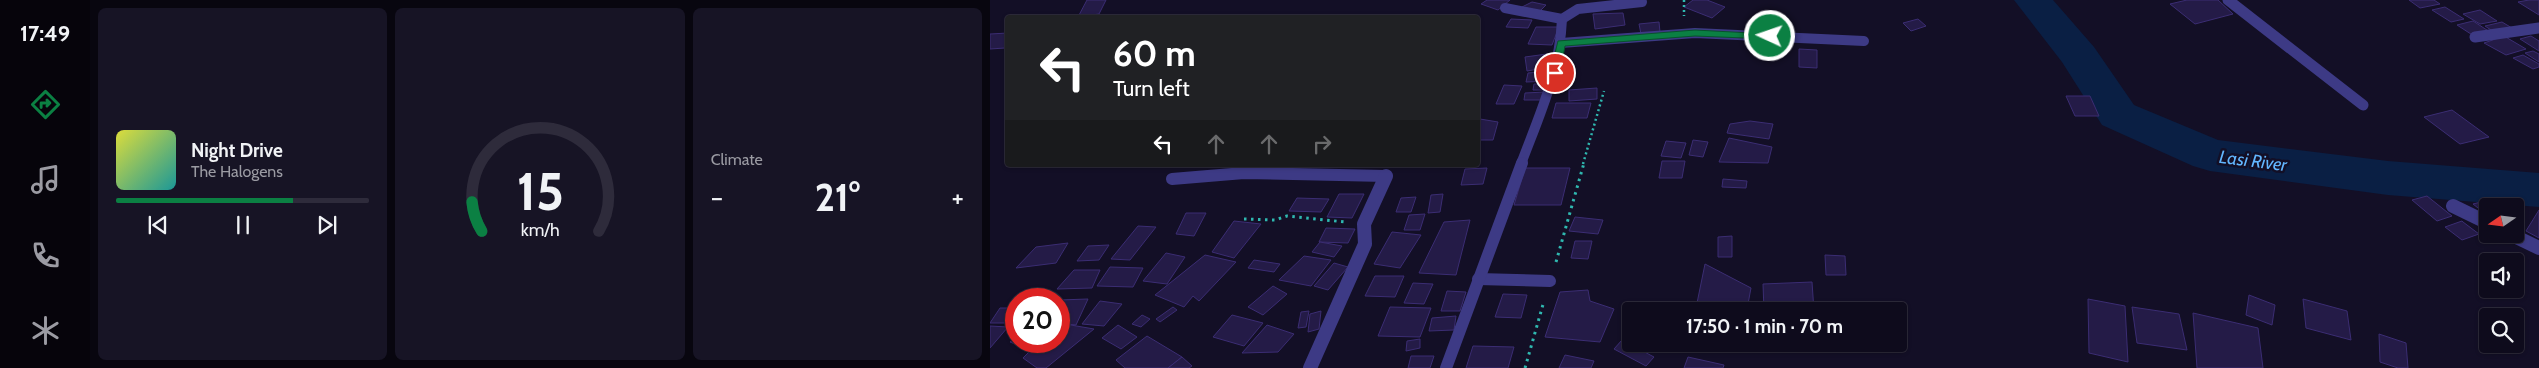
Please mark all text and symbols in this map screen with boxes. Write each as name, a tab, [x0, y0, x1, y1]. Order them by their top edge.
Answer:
position arrow	[1743, 9, 1795, 61]
text: 17:49	[20, 20, 70, 47]
text: 60 m	[1113, 32, 1196, 75]
icon: left	[1030, 35, 1095, 100]
pin	[1534, 52, 1576, 94]
icon: arrive	[1541, 59, 1569, 87]
text: Turn left	[1113, 75, 1190, 102]
icon: directions	[28, 87, 63, 122]
icon: left	[1149, 130, 1177, 158]
icon: ahead	[1202, 130, 1230, 158]
icon: ahead	[1255, 130, 1283, 158]
icon: right	[1308, 130, 1336, 158]
text: Night Drive	[191, 139, 283, 162]
water label: Lasi River	[2218, 146, 2290, 176]
text: Climate	[711, 150, 763, 169]
text: 15	[516, 160, 564, 223]
icon: music	[28, 162, 63, 197]
text: The Halogens	[191, 162, 283, 181]
text: 21°	[815, 174, 860, 221]
text: −	[711, 180, 723, 214]
text: +	[952, 180, 964, 214]
north arrow	[2479, 198, 2524, 242]
map controls	[2479, 198, 2524, 353]
icon: previous	[144, 211, 172, 239]
icon: pause	[229, 211, 257, 239]
icon: next	[313, 211, 341, 239]
text: km/h	[520, 219, 560, 240]
icon: phone	[28, 238, 63, 273]
button: sound	[2479, 253, 2524, 298]
speed limit sign: 20	[1005, 288, 1070, 353]
button: search	[2479, 308, 2524, 353]
icon: climate	[28, 313, 63, 348]
text: 17:50 · 1 min · 70 m	[1686, 315, 1843, 338]

